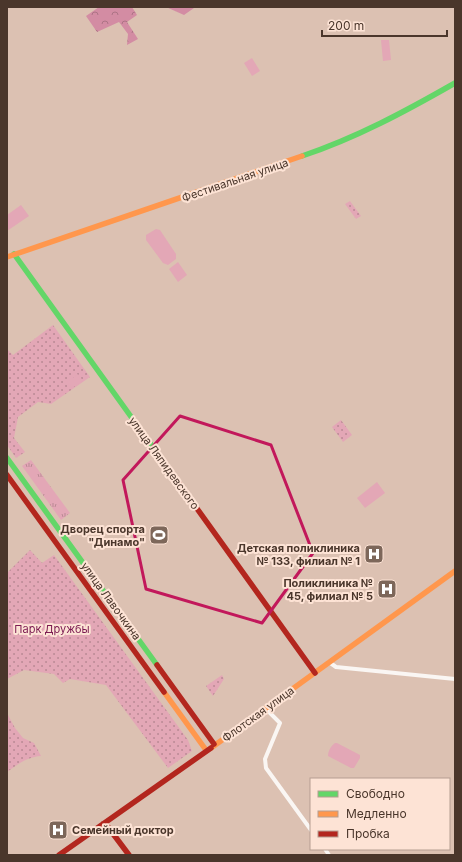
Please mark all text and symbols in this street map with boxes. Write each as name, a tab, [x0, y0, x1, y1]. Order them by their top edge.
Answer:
scale bar	[322, 12, 447, 38]
text: 200 m	[328, 18, 364, 33]
street label: Фестивальная улица	[180, 155, 290, 205]
street label: улица Ляпидевского	[126, 414, 203, 512]
place label: Дворец спорта "Динамо"	[60, 522, 145, 549]
sports icon: Дворец спорта "Динамо"	[148, 524, 170, 546]
place label: Детская поликлиника № 133, филиал № 1	[237, 541, 360, 568]
hospital icon: Детская поликлиника № 133, филиал № 1	[363, 543, 385, 565]
street label: улица Лавочкина	[78, 559, 144, 643]
place label: Поликлиника № 45, филиал № 5	[283, 576, 373, 603]
hospital icon: Поликлиника № 45, филиал № 5	[376, 578, 398, 600]
park label: Парк Дружбы	[14, 622, 90, 636]
street label: Флотская улица	[219, 683, 297, 745]
legend	[310, 778, 450, 850]
text: Свободно	[346, 786, 405, 801]
text: Медленно	[346, 806, 407, 821]
hospital icon: Семейный доктор	[47, 819, 69, 841]
place label: Семейный доктор	[72, 823, 174, 837]
text: Пробка	[346, 826, 390, 841]

